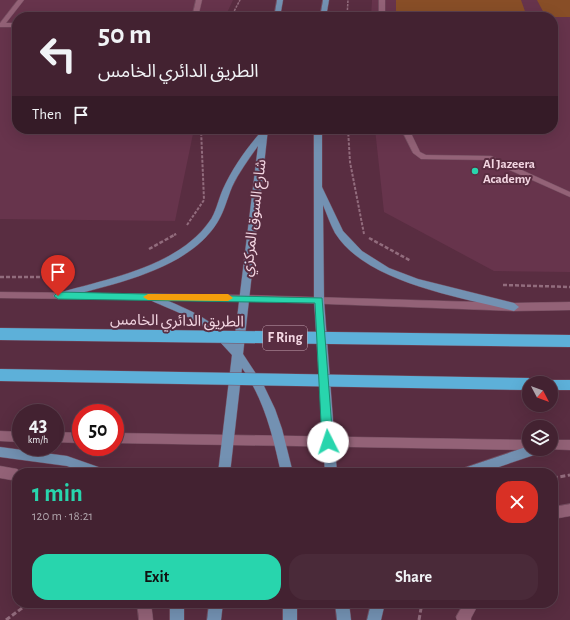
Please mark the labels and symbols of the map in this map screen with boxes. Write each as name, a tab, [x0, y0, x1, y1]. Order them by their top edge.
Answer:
street label: شارع السوق المركزي	[239, 158, 273, 278]
place label: Al Jazeera Academy	[483, 158, 535, 186]
marker: Al Jazeera Academy	[470, 166, 480, 176]
pin	[41, 255, 75, 296]
street label: الطريق الدائري الخامس	[110, 312, 244, 333]
road number: F Ring	[263, 326, 307, 350]
north arrow	[522, 376, 558, 412]
speed limit sign: 50	[72, 404, 124, 456]
position arrow	[307, 421, 349, 463]

